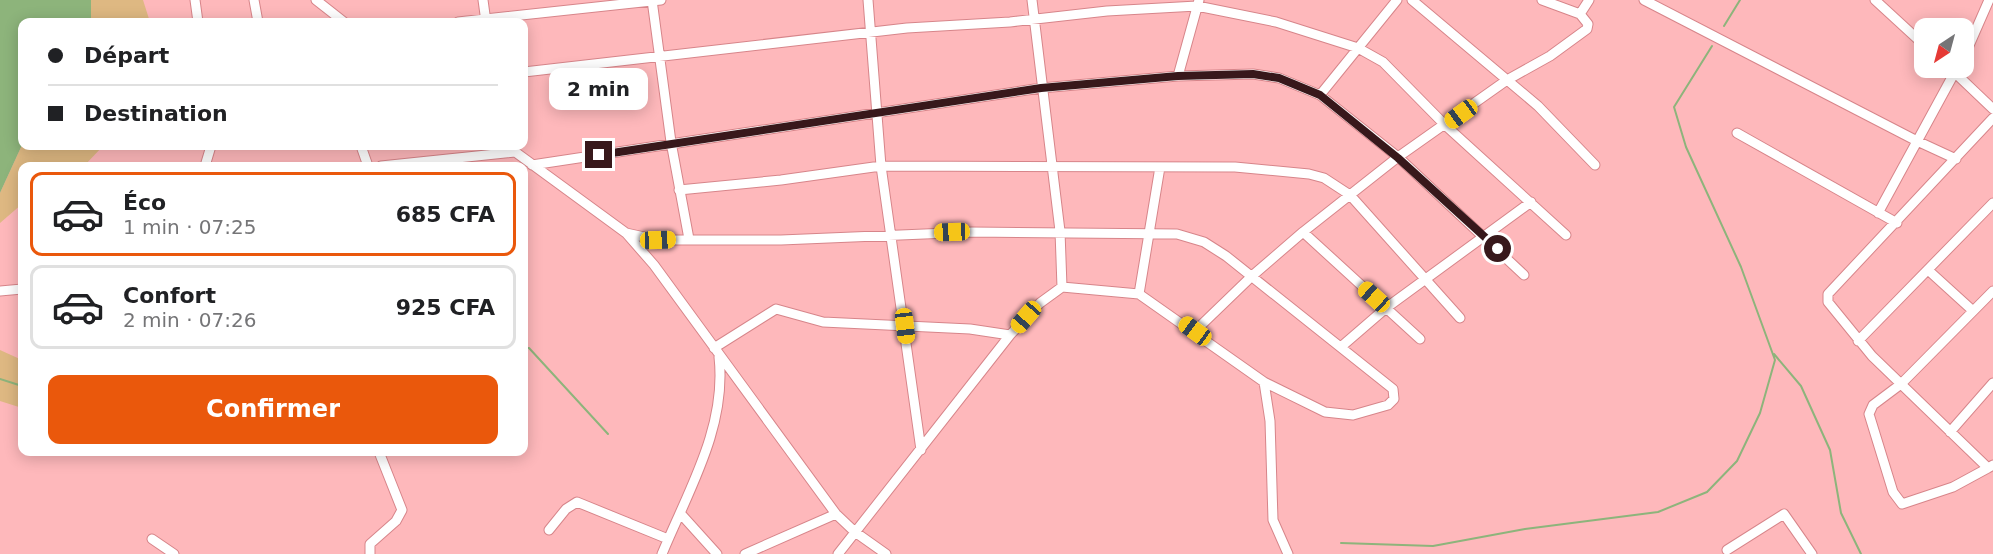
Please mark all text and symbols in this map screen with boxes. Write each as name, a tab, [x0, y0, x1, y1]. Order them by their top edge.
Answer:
north arrow	[1914, 18, 1974, 78]
map controls	[1914, 18, 1974, 78]
text: Départ	[84, 43, 169, 68]
callout: 2 min	[550, 68, 648, 110]
text: 2 min	[567, 77, 630, 101]
car	[1441, 96, 1481, 132]
text: Destination	[84, 101, 228, 126]
route end	[585, 141, 612, 168]
icon: car	[51, 187, 105, 241]
text: Éco	[123, 190, 166, 215]
text: 685 CFA	[396, 202, 495, 227]
text: 1 min · 07:25	[123, 215, 257, 239]
car	[934, 222, 970, 242]
car	[640, 230, 676, 250]
route start	[1484, 235, 1511, 262]
car	[1355, 278, 1393, 316]
icon: car	[51, 280, 105, 334]
text: Confort	[123, 283, 216, 308]
text: 925 CFA	[396, 295, 495, 320]
car	[1007, 298, 1045, 336]
car	[894, 307, 916, 345]
text: 2 min · 07:26	[123, 308, 257, 332]
car	[1175, 313, 1215, 349]
button: Confirmer	[48, 375, 498, 444]

